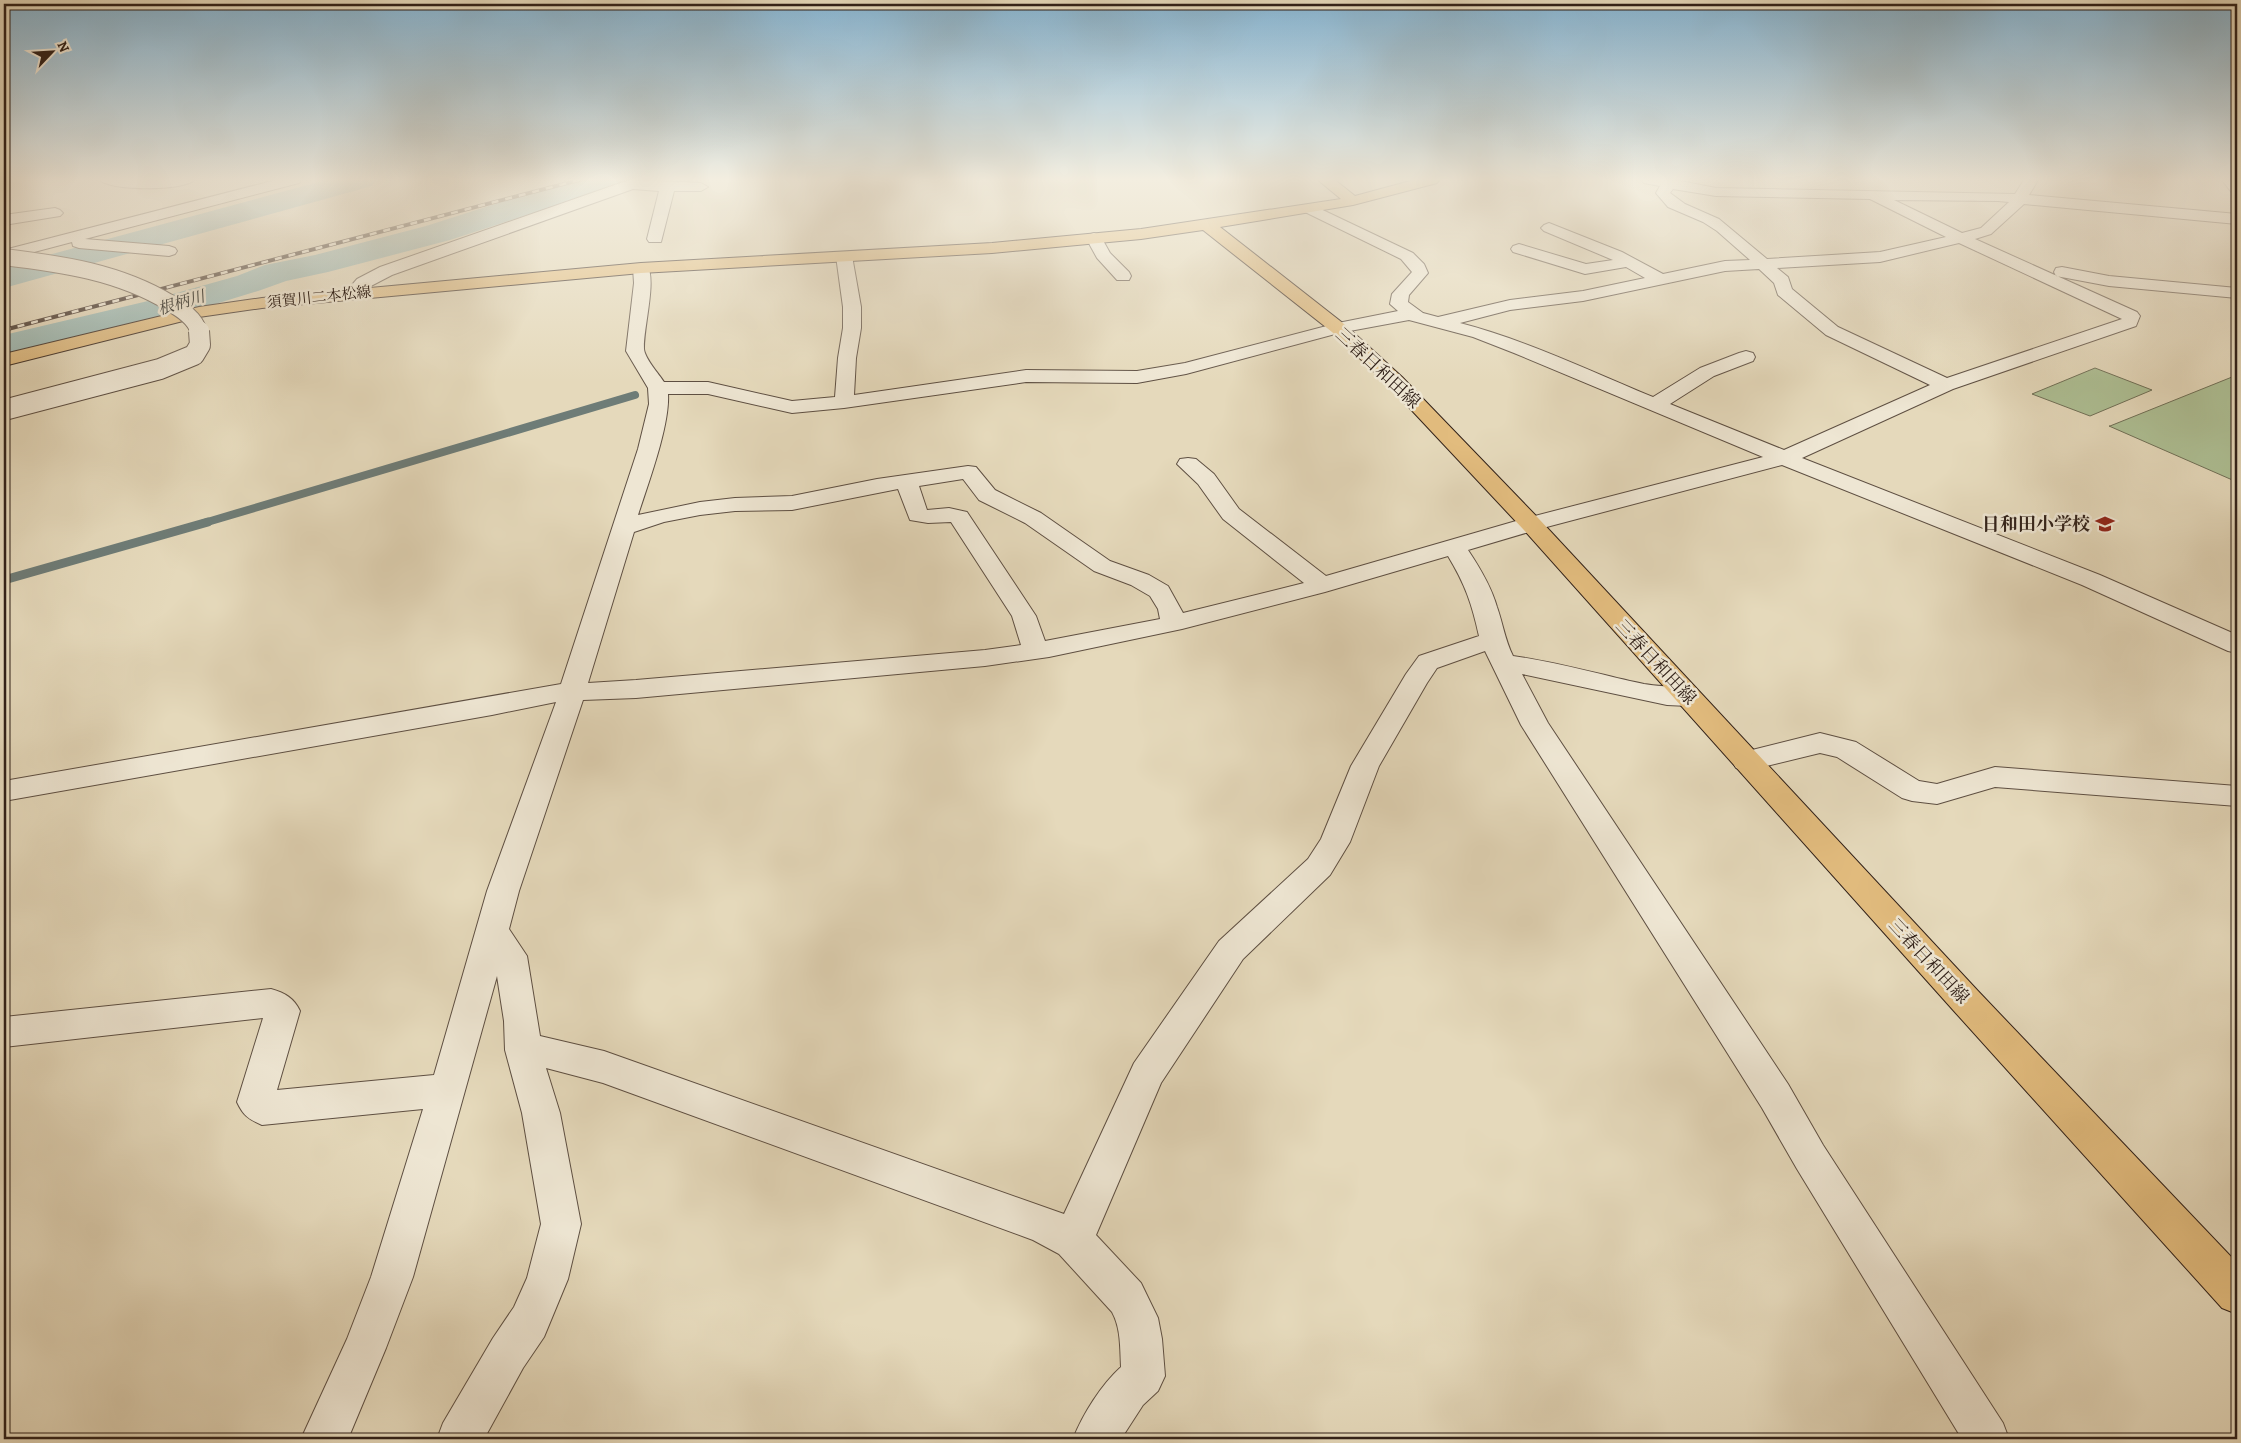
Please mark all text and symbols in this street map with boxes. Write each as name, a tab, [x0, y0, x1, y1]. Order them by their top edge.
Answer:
north arrow	[28, 28, 78, 78]
text: N	[53, 38, 74, 55]
street label: 須賀川二本松線	[266, 282, 372, 312]
water label: 根柄川	[155, 285, 209, 320]
street label: 三春日和田線	[1330, 322, 1426, 414]
place label: 日和田小学校	[1982, 512, 2090, 536]
school or university icon: 日和田小学校	[2094, 513, 2116, 535]
street label: 三春日和田線	[1610, 614, 1702, 710]
street label: 三春日和田線	[1883, 913, 1975, 1009]

